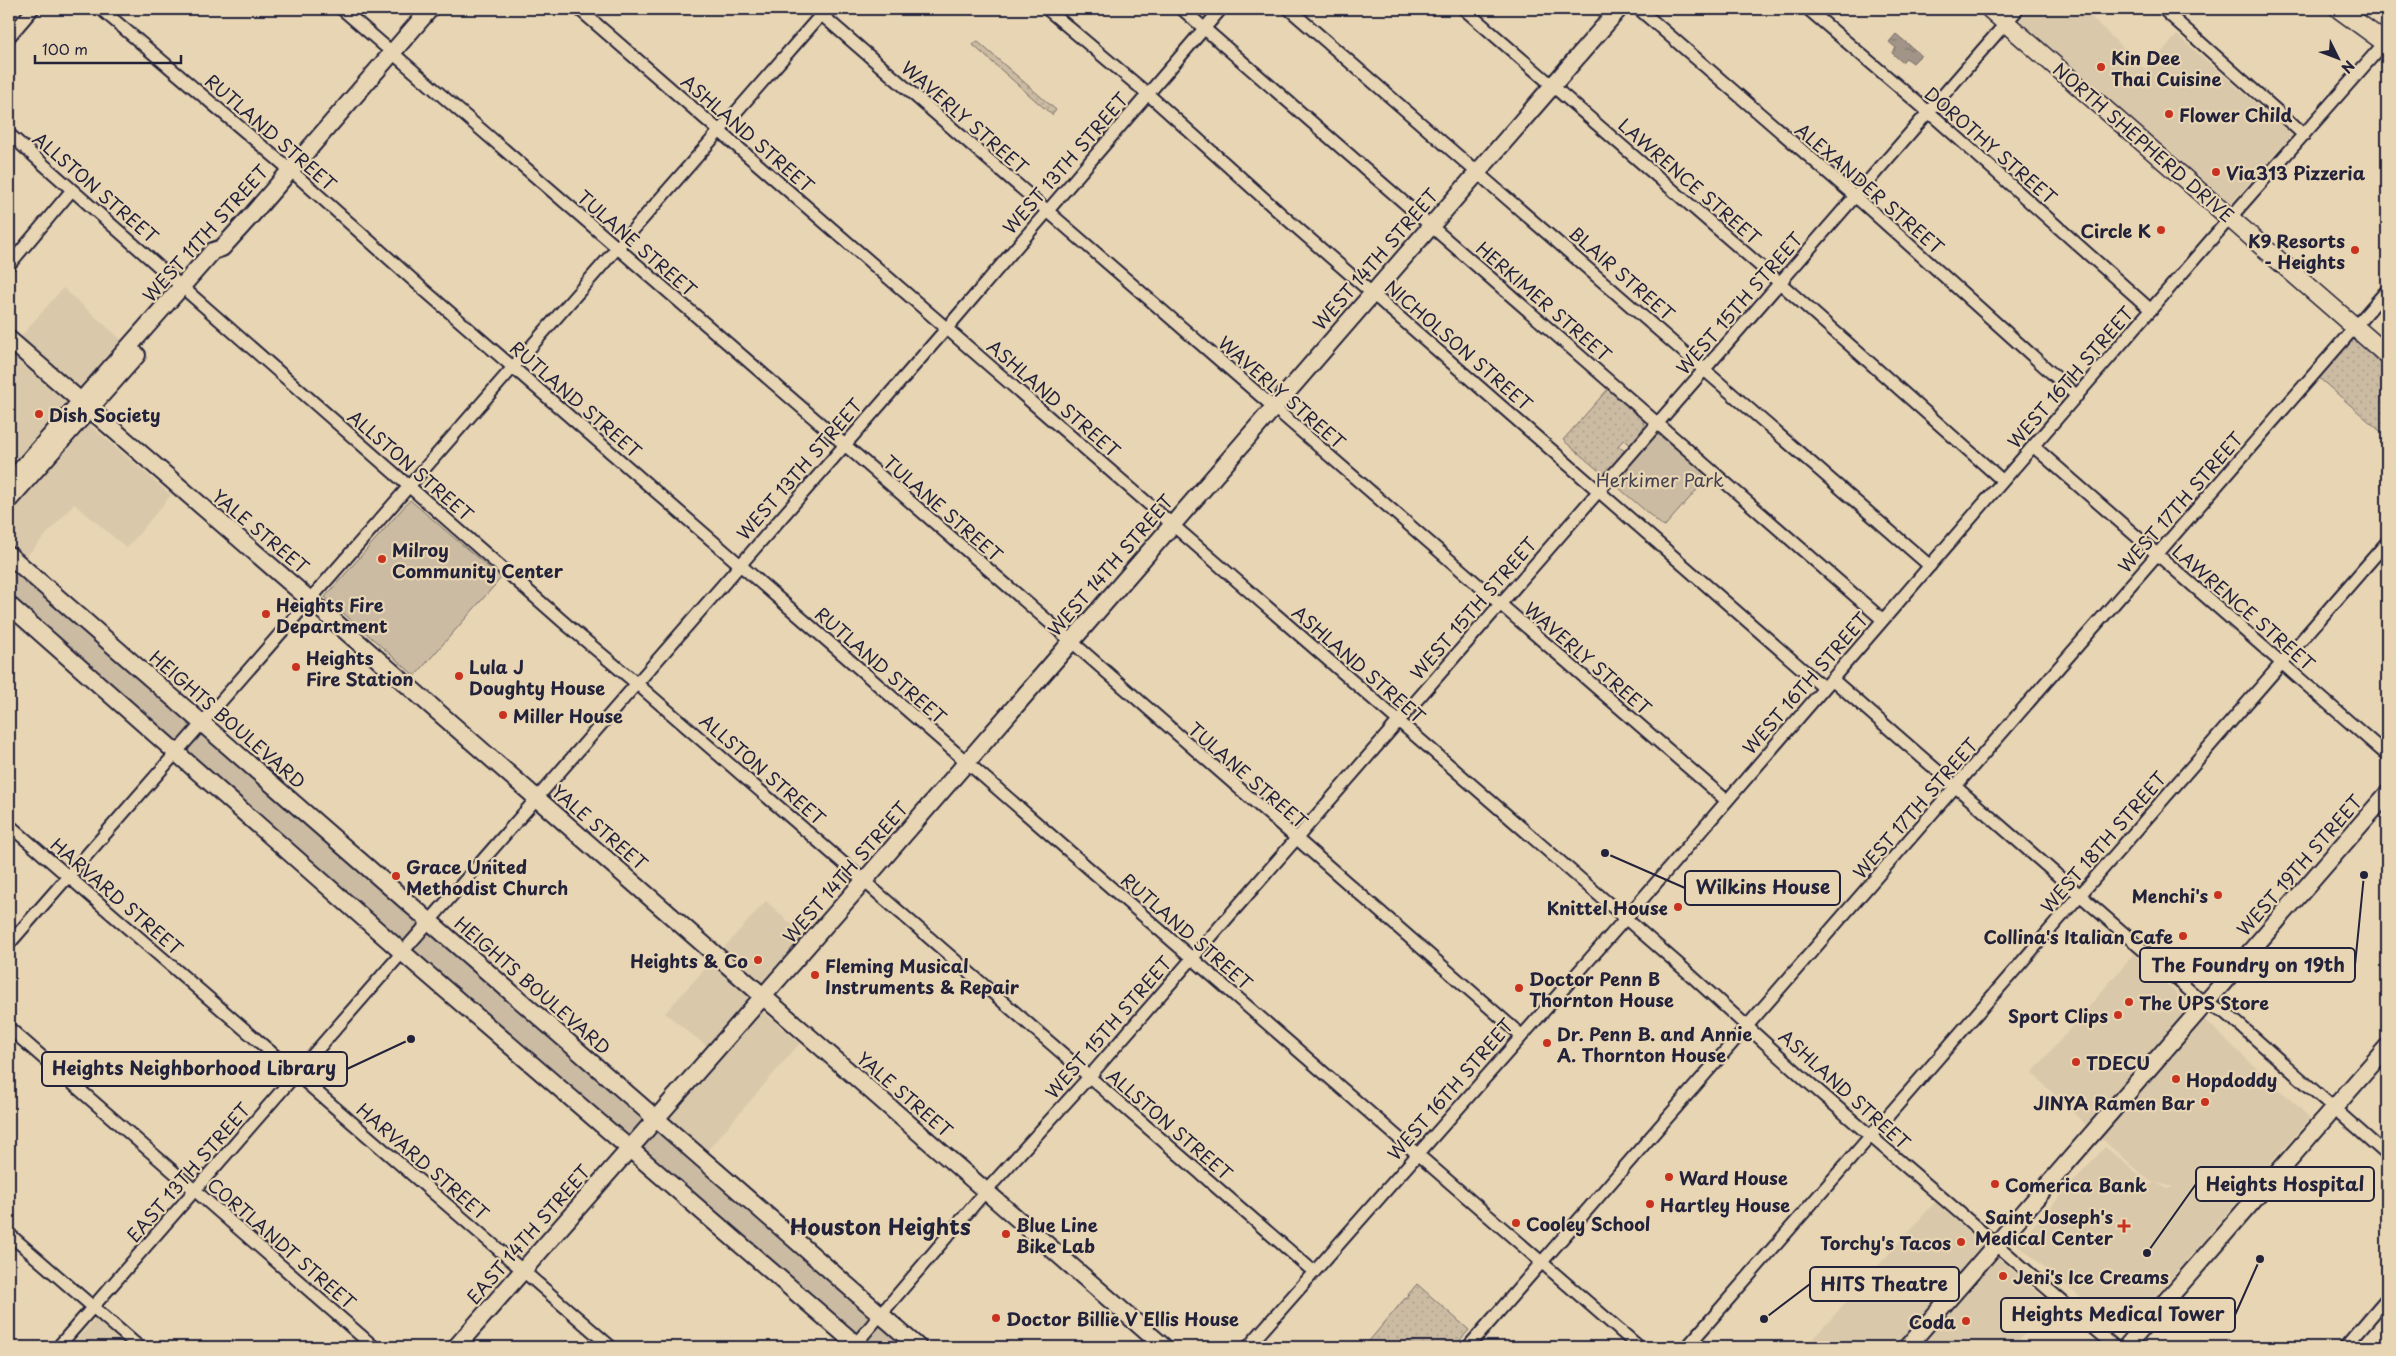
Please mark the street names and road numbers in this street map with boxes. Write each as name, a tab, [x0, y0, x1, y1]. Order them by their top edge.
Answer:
street label: WAVERLY STREET	[895, 54, 1035, 180]
street label: NORTH SHEPHERD DRIVE	[2048, 56, 2240, 228]
street label: RUTLAND STREET	[199, 67, 343, 197]
street label: ASHLAND STREET	[676, 68, 821, 199]
street label: DOROTHY STREET	[1919, 80, 2064, 211]
street label: WEST 13TH STREET	[996, 86, 1135, 240]
street label: LAWRENCE STREET	[1613, 112, 1768, 251]
street label: ALEXANDER STREET	[1790, 116, 1951, 261]
street label: ALLSTON STREET	[27, 125, 165, 250]
street label: WEST 11TH STREET	[136, 158, 275, 308]
street label: WEST 14TH STREET	[1306, 182, 1445, 336]
street label: TULANE STREET	[571, 183, 703, 303]
street label: BLAIR STREET	[1563, 219, 1681, 327]
street label: WEST 15TH STREET	[1669, 225, 1809, 380]
street label: HERKIMER STREET	[1470, 235, 1618, 368]
street label: NICHOLSON STREET	[1379, 273, 1539, 417]
street label: WEST 16TH STREET	[2001, 300, 2140, 454]
street label: WAVERLY STREET	[1212, 329, 1352, 455]
street label: ASHLAND STREET	[982, 333, 1127, 464]
street label: RUTLAND STREET	[504, 334, 648, 464]
street label: WEST 13TH STREET	[730, 392, 869, 546]
street label: ALLSTON STREET	[342, 403, 480, 528]
street label: WEST 17TH STREET	[2111, 425, 2249, 578]
street label: TULANE STREET	[877, 448, 1009, 568]
street label: YALE STREET	[207, 482, 316, 580]
street label: WEST 14TH STREET	[1041, 488, 1180, 642]
street label: WEST 15TH STREET	[1403, 530, 1543, 685]
street label: LAWRENCE STREET	[2167, 538, 2322, 677]
street label: WAVERLY STREET	[1518, 595, 1658, 721]
street label: ASHLAND STREET	[1287, 599, 1432, 730]
street label: RUTLAND STREET	[809, 600, 953, 730]
street label: WEST 16TH STREET	[1736, 606, 1875, 760]
street label: HEIGHTS BOULEVARD	[144, 644, 312, 794]
street label: ALLSTON STREET	[694, 707, 832, 832]
street label: TULANE STREET	[1182, 715, 1314, 835]
street label: WEST 17TH STREET	[1846, 731, 1984, 884]
street label: WEST 18TH STREET	[2034, 765, 2173, 919]
street label: YALE STREET	[546, 778, 654, 877]
street label: WEST 19TH STREET	[2230, 788, 2368, 942]
street label: WEST 14TH STREET	[776, 795, 915, 949]
street label: HARVARD STREET	[45, 831, 189, 962]
street label: RUTLAND STREET	[1115, 866, 1259, 996]
street label: HEIGHTS BOULEVARD	[449, 910, 617, 1060]
street label: WEST 15TH STREET	[1038, 949, 1178, 1104]
street label: WEST 16TH STREET	[1381, 1012, 1520, 1166]
street label: ASHLAND STREET	[1774, 1023, 1917, 1156]
street label: YALE STREET	[851, 1045, 959, 1144]
street label: ALLSTON STREET	[1101, 1062, 1239, 1187]
street label: EAST 13TH STREET	[120, 1096, 257, 1248]
street label: HARVARD STREET	[351, 1096, 495, 1227]
street label: EAST 14TH STREET	[460, 1158, 597, 1310]
street label: CORTLANDT STREET	[202, 1171, 363, 1316]

